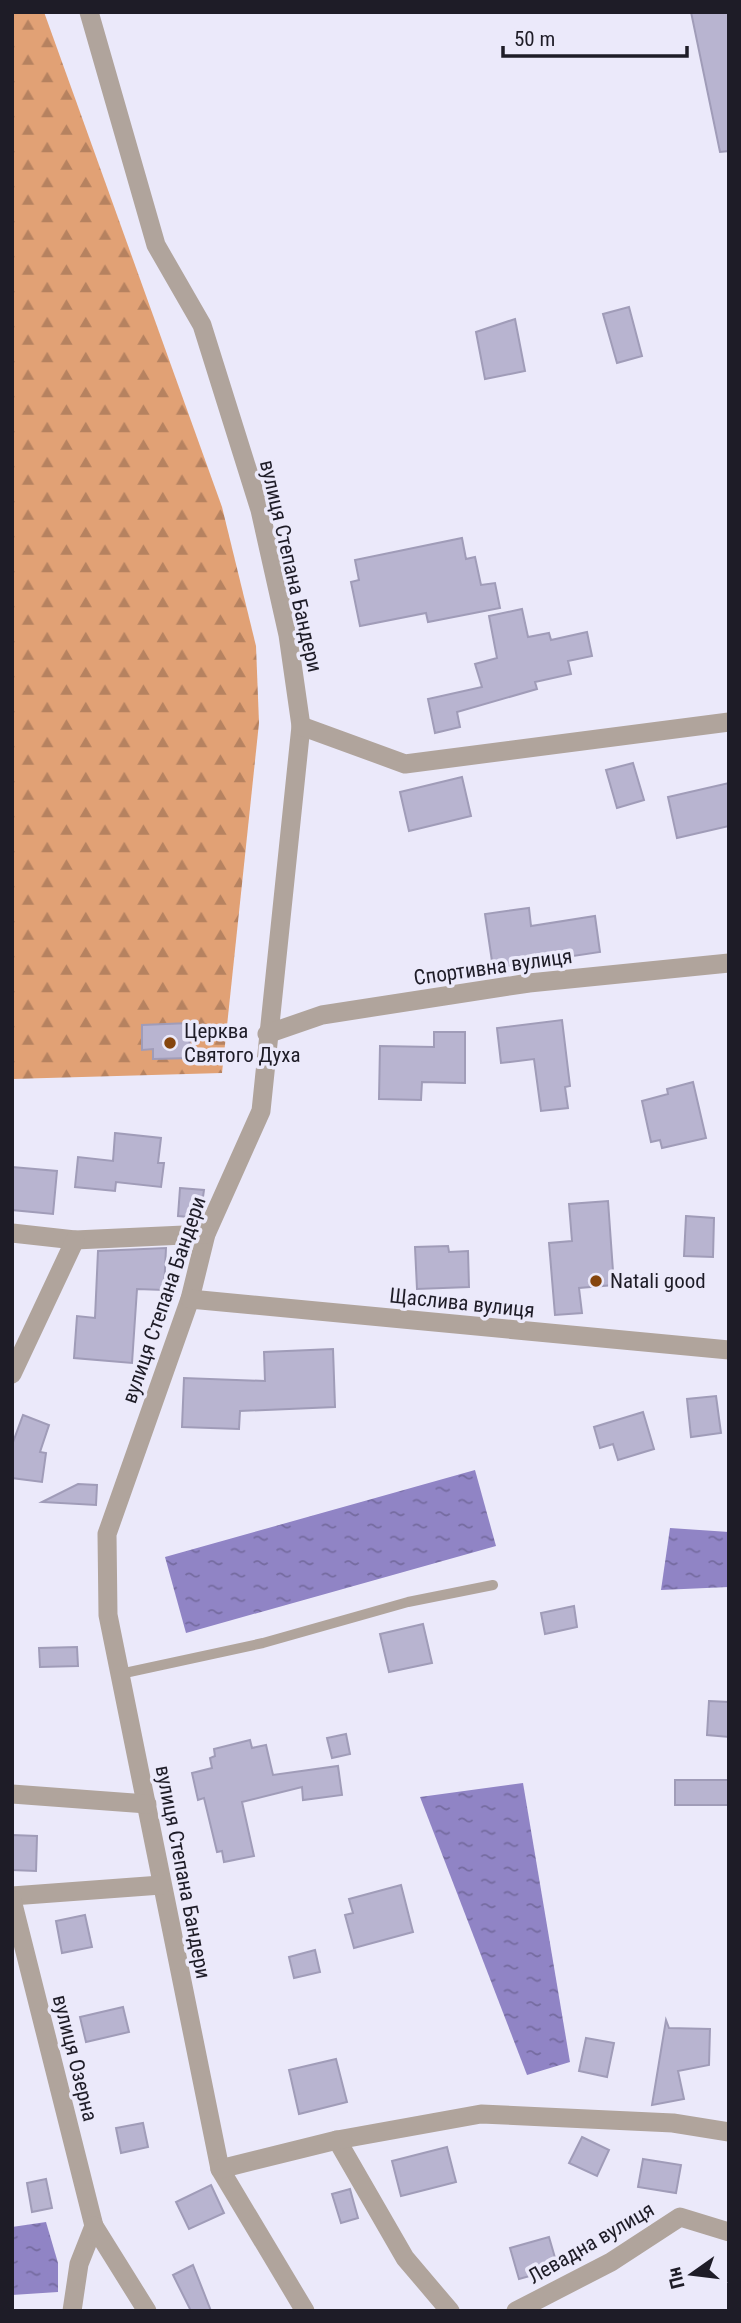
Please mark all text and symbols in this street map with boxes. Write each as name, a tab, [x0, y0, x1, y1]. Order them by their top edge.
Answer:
scale bar	[503, 14, 687, 58]
text: 50 m	[514, 27, 555, 51]
street label: вулиця Степана Бандери	[255, 458, 327, 674]
street label: Спортивна вулиця	[412, 944, 574, 990]
place label: Церква Святого Духа	[184, 1019, 301, 1067]
marker: Церква Святого Духа	[162, 1035, 178, 1051]
street label: вулиця Степана Бандери	[117, 1194, 211, 1406]
place label: Natali good	[610, 1269, 706, 1293]
marker: Natali good	[588, 1273, 604, 1289]
street label: Щаслива вулиця	[388, 1283, 536, 1323]
street label: вулиця Степана Бандери	[151, 1763, 215, 1981]
street label: вулиця Озерна	[48, 1992, 102, 2124]
street label: Левадна вулиця	[524, 2197, 658, 2289]
north arrow	[657, 2239, 727, 2309]
text: Пн	[662, 2265, 690, 2291]

